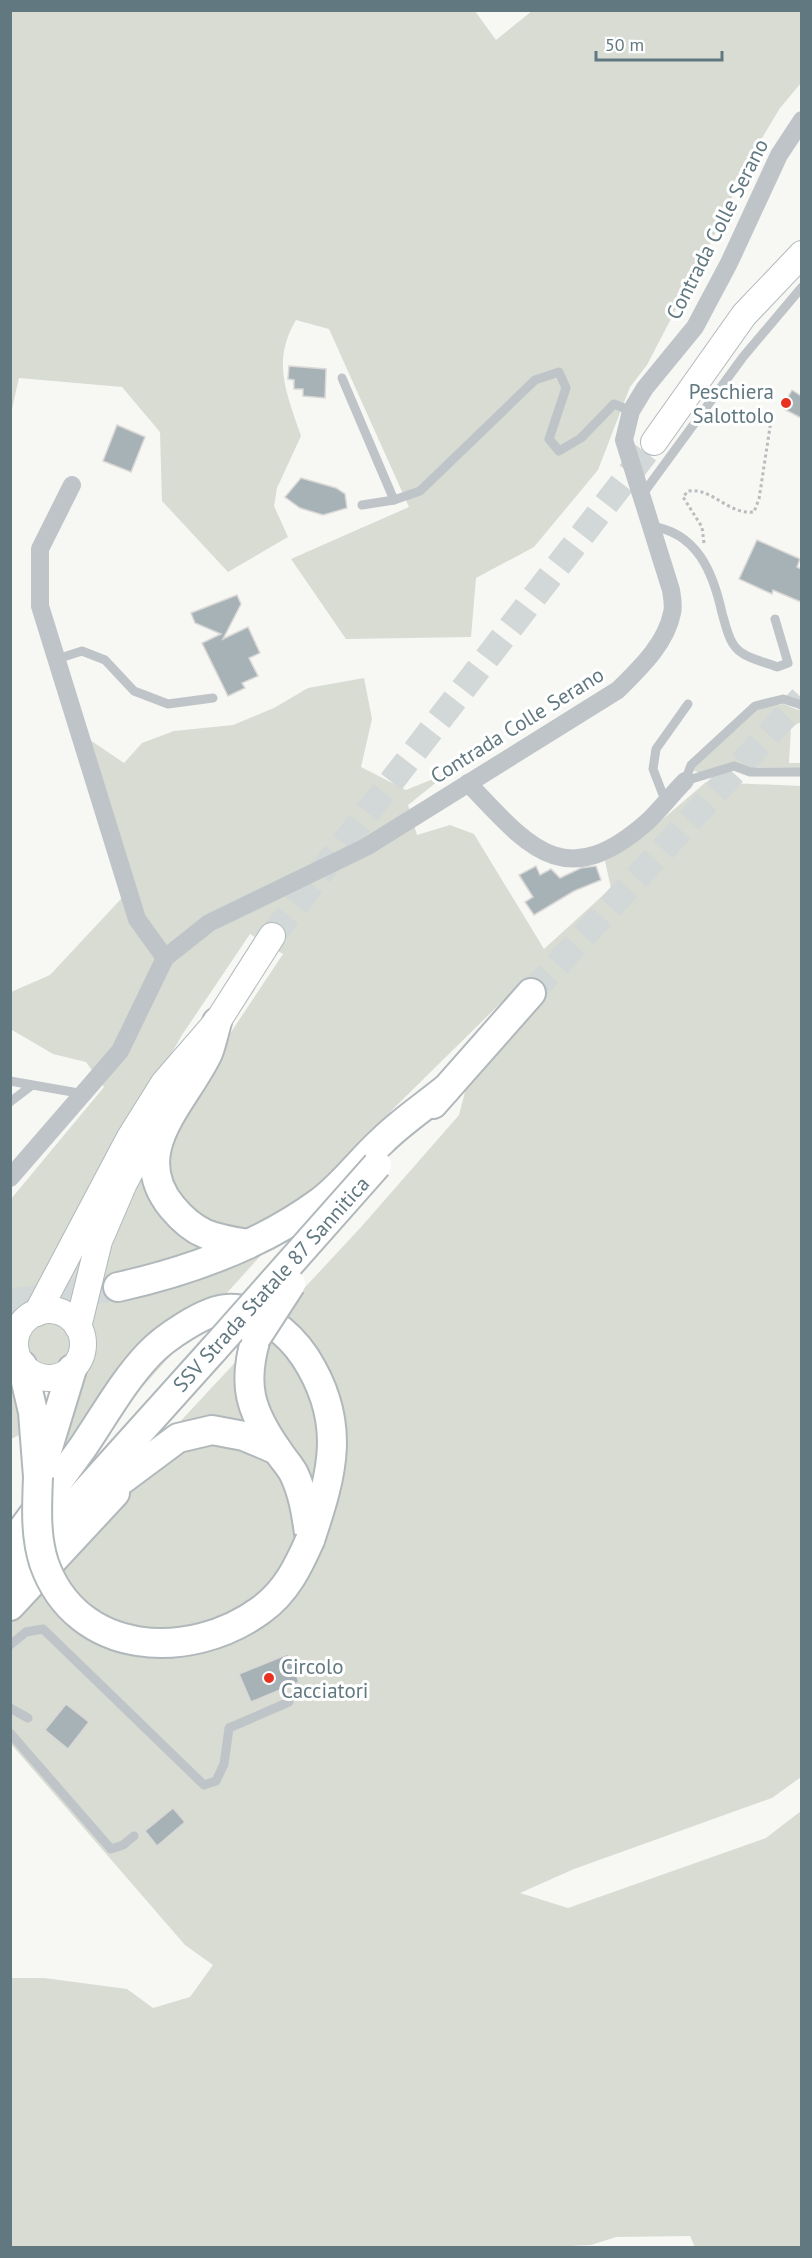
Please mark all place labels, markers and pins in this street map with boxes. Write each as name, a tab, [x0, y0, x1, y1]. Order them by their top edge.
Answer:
place label: Peschiera Salottolo	[689, 378, 774, 429]
marker: Peschiera Salottolo	[779, 396, 793, 410]
place label: Circolo Cacciatori	[281, 1653, 368, 1704]
marker: Circolo Cacciatori	[262, 1671, 276, 1685]

